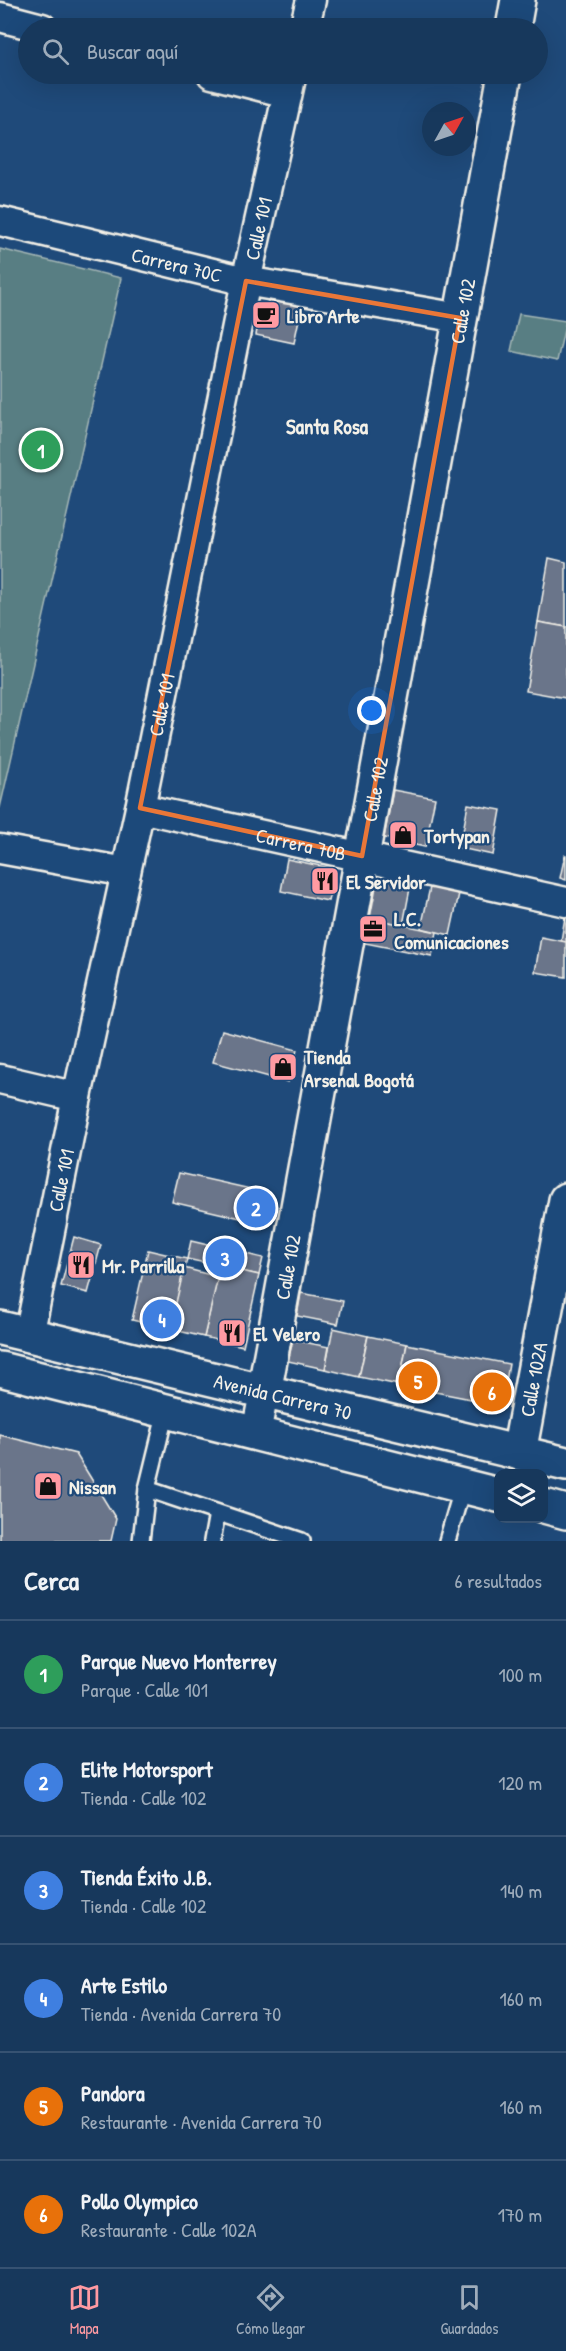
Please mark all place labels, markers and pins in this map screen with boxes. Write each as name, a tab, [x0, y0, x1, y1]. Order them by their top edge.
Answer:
cafe icon: Libro Arte	[250, 299, 282, 331]
place label: Libro Arte	[287, 302, 360, 329]
pin: 1	[22, 428, 60, 472]
shop icon: Tortypan	[387, 819, 419, 851]
place label: Tortypan	[423, 822, 490, 850]
restaurant icon: El Servidor	[309, 865, 341, 897]
place label: El Servidor	[346, 868, 426, 895]
place label: L.C. Comunicaciones	[394, 905, 509, 955]
office icon: L.C. Comunicaciones	[357, 913, 389, 945]
place label: Tienda Arsenal Bogotá	[303, 1043, 414, 1094]
shop icon: Tienda Arsenal Bogotá	[267, 1051, 299, 1083]
pin: 2	[236, 1186, 276, 1230]
pin: 3	[206, 1236, 244, 1280]
restaurant icon: Mr. Parrilla	[65, 1249, 97, 1281]
place label: Mr. Parrilla	[102, 1252, 184, 1279]
pin: 4	[142, 1296, 182, 1342]
restaurant icon: El Velero	[216, 1317, 248, 1349]
place label: El Velero	[253, 1320, 320, 1347]
pin: 5	[398, 1358, 438, 1404]
pin: 6	[472, 1370, 512, 1414]
shop icon: Nissan	[32, 1470, 64, 1502]
place label: Nissan	[69, 1473, 116, 1500]

